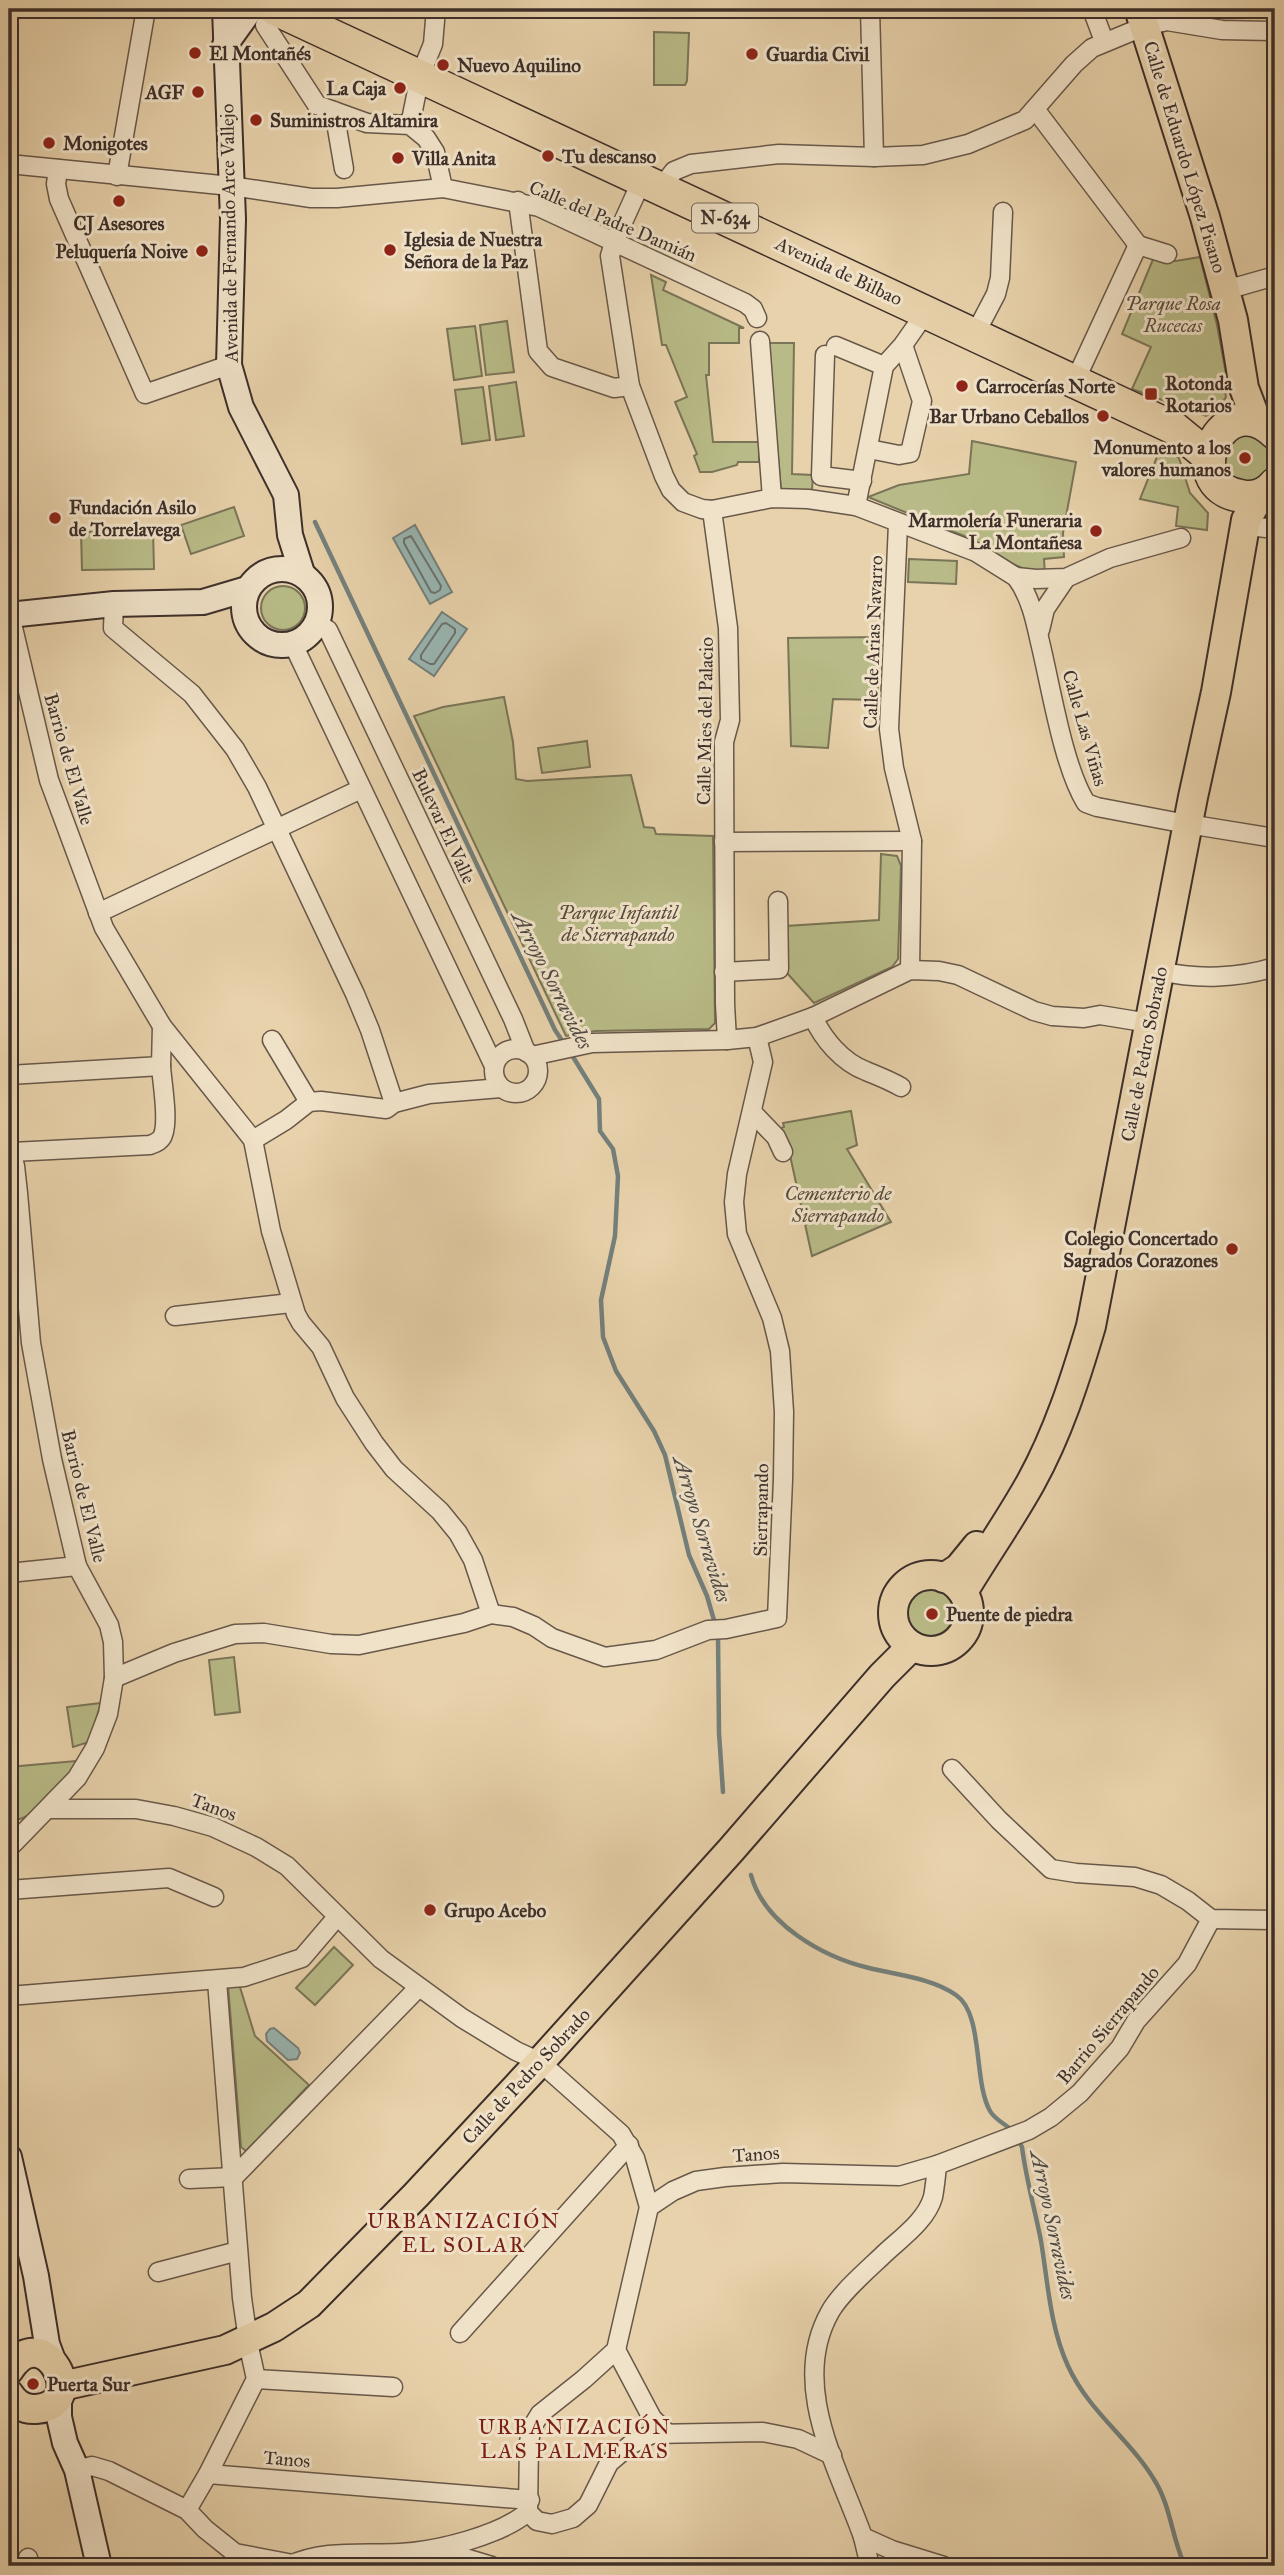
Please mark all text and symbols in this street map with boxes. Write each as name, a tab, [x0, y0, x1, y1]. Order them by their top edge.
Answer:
street label: Calle de Eduardo López Pisano	[1139, 38, 1231, 276]
place label: El Montañés	[209, 42, 311, 65]
place label: Guardia Civil	[766, 43, 870, 66]
marker: El Montañés	[187, 45, 203, 61]
marker: Guardia Civil	[744, 46, 760, 62]
place label: Nuevo Aquilino	[457, 54, 581, 78]
marker: Nuevo Aquilino	[435, 57, 451, 73]
place label: La Caja	[326, 77, 387, 101]
marker: La Caja	[392, 80, 408, 96]
place label: AGF	[143, 81, 185, 104]
marker: AGF	[190, 84, 206, 100]
street label: Avenida de Fernando Arce Vallejo	[215, 103, 243, 363]
place label: Suministros Altamira	[270, 109, 439, 132]
marker: Suministros Altamira	[248, 112, 264, 128]
place label: Monigotes	[63, 132, 148, 156]
marker: Monigotes	[41, 135, 57, 151]
place label: Tu descanso	[561, 145, 657, 168]
place label: Villa Anita	[411, 147, 497, 170]
marker: Tu descanso	[540, 148, 556, 164]
marker: Villa Anita	[390, 150, 406, 166]
street label: Calle del Padre Damián	[526, 175, 700, 267]
marker: CJ Asesores	[111, 193, 127, 209]
road number: N-634	[692, 204, 758, 232]
place label: CJ Asesores	[74, 212, 164, 236]
place label: Iglesia de Nuestra Señora de la Paz	[404, 228, 543, 273]
street label: Avenida de Bilbao	[771, 231, 906, 311]
place label: Peluquería Noive	[56, 240, 188, 264]
marker: Iglesia de Nuestra Señora de la Paz	[382, 242, 398, 258]
marker: Peluquería Noive	[194, 243, 210, 259]
park label: Parque Rosa Rucecas	[1125, 292, 1221, 337]
place label: Rotonda Rotarios	[1165, 372, 1233, 417]
place label: Carrocerías Norte	[976, 375, 1115, 398]
marker: Carrocerías Norte	[954, 378, 970, 394]
marker: Rotonda Rotarios	[1143, 386, 1159, 402]
place label: Bar Urbano Ceballos	[929, 405, 1089, 428]
marker: Bar Urbano Ceballos	[1095, 408, 1111, 424]
place label: Monumento a los valores humanos	[1093, 436, 1231, 481]
marker: Monumento a los valores humanos	[1237, 450, 1253, 466]
place label: Fundación Asilo de Torrelavega	[69, 496, 196, 542]
place label: Marmolería Funeraria La Montañesa	[908, 509, 1083, 554]
marker: Fundación Asilo de Torrelavega	[47, 510, 63, 526]
marker: Marmolería Funeraria La Montañesa	[1088, 523, 1104, 539]
street label: Calle de Arias Navarro	[858, 555, 888, 729]
street label: Calle Mies del Palacio	[692, 636, 718, 805]
street label: Calle Las Viñas	[1057, 667, 1113, 789]
street label: Barrio de El Valle	[39, 690, 99, 828]
street label: Bulevar El Valle	[407, 765, 481, 887]
park label: Parque Infantil de Sierrapando	[559, 901, 679, 947]
water label: Arroyo Sorravides	[505, 905, 598, 1054]
street label: Calle de Pedro Sobrado	[1116, 964, 1172, 1143]
park label: Cementerio de Sierrapando	[785, 1182, 892, 1228]
place label: Colegio Concertado Sagrados Corazones	[1063, 1227, 1218, 1273]
marker: Colegio Concertado Sagrados Corazones	[1224, 1241, 1240, 1257]
street label: Barrio de El Valle	[56, 1427, 112, 1565]
water label: Arroyo Sorravides	[667, 1451, 737, 1606]
street label: Sierrapando	[749, 1463, 773, 1557]
place label: Puente de piedra	[946, 1603, 1074, 1627]
marker: Puente de piedra	[924, 1606, 940, 1622]
street label: Tanos	[188, 1788, 240, 1826]
place label: Grupo Acebo	[444, 1899, 546, 1923]
marker: Grupo Acebo	[422, 1902, 438, 1918]
street label: Barrio Sierrapando	[1052, 1961, 1164, 2089]
street label: Calle de Pedro Sobrado	[457, 2003, 595, 2149]
street label: Tanos	[732, 2141, 780, 2167]
water label: Arroyo Sorravides	[1024, 2146, 1082, 2303]
district label: URBANIZACIÓN EL SOLAR	[367, 2207, 561, 2258]
place label: Puerta Sur	[47, 2373, 131, 2396]
marker: Puerta Sur	[25, 2376, 41, 2392]
district label: URBANIZACIÓN LAS PALMERAS	[478, 2413, 672, 2464]
street label: Tanos	[263, 2446, 311, 2473]

